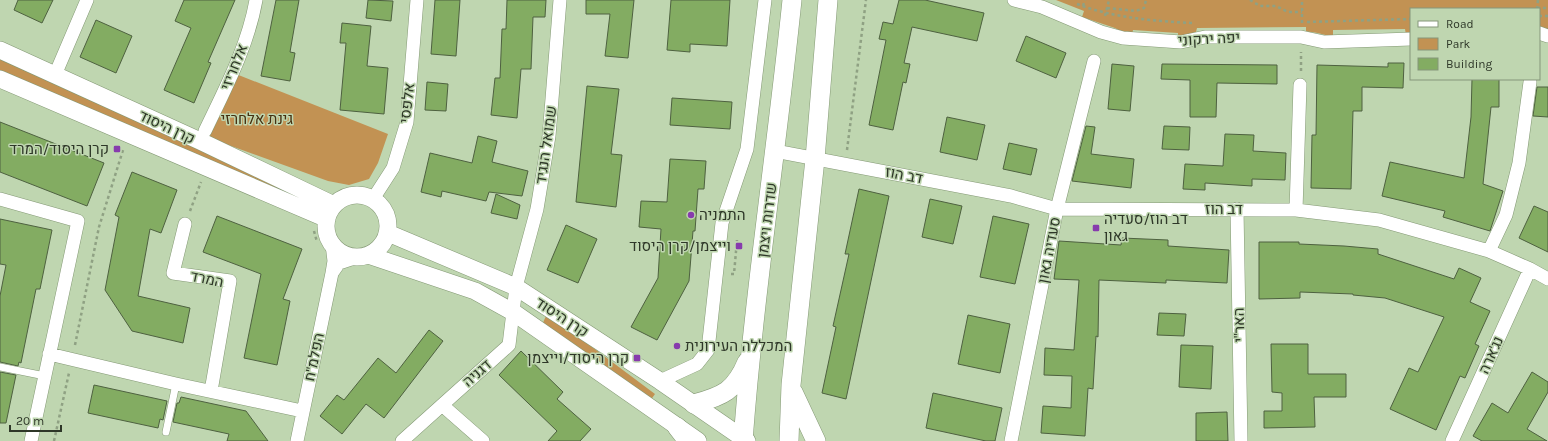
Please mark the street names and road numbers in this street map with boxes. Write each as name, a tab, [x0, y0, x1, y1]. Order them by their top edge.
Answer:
street label: יפה ירקוני	[1178, 28, 1240, 50]
street label: אלחריזי	[217, 41, 251, 93]
street label: אלפסי	[396, 82, 418, 124]
street label: שמואל הנגיד	[532, 105, 560, 185]
street label: קרן היסוד	[136, 106, 198, 148]
street label: דב הוז	[884, 163, 924, 187]
street label: שדרות ויצמן	[753, 181, 781, 259]
street label: דב הוז	[1205, 200, 1243, 218]
street label: סעדיה גאון	[1034, 215, 1064, 285]
street label: המרד	[189, 267, 225, 291]
street label: קרן היסוד	[532, 293, 592, 341]
street label: האר"י	[1230, 307, 1248, 343]
street label: הפלמ"ח	[300, 331, 328, 383]
street label: נג'ארה	[1475, 333, 1507, 377]
street label: דגניה	[459, 355, 495, 390]

